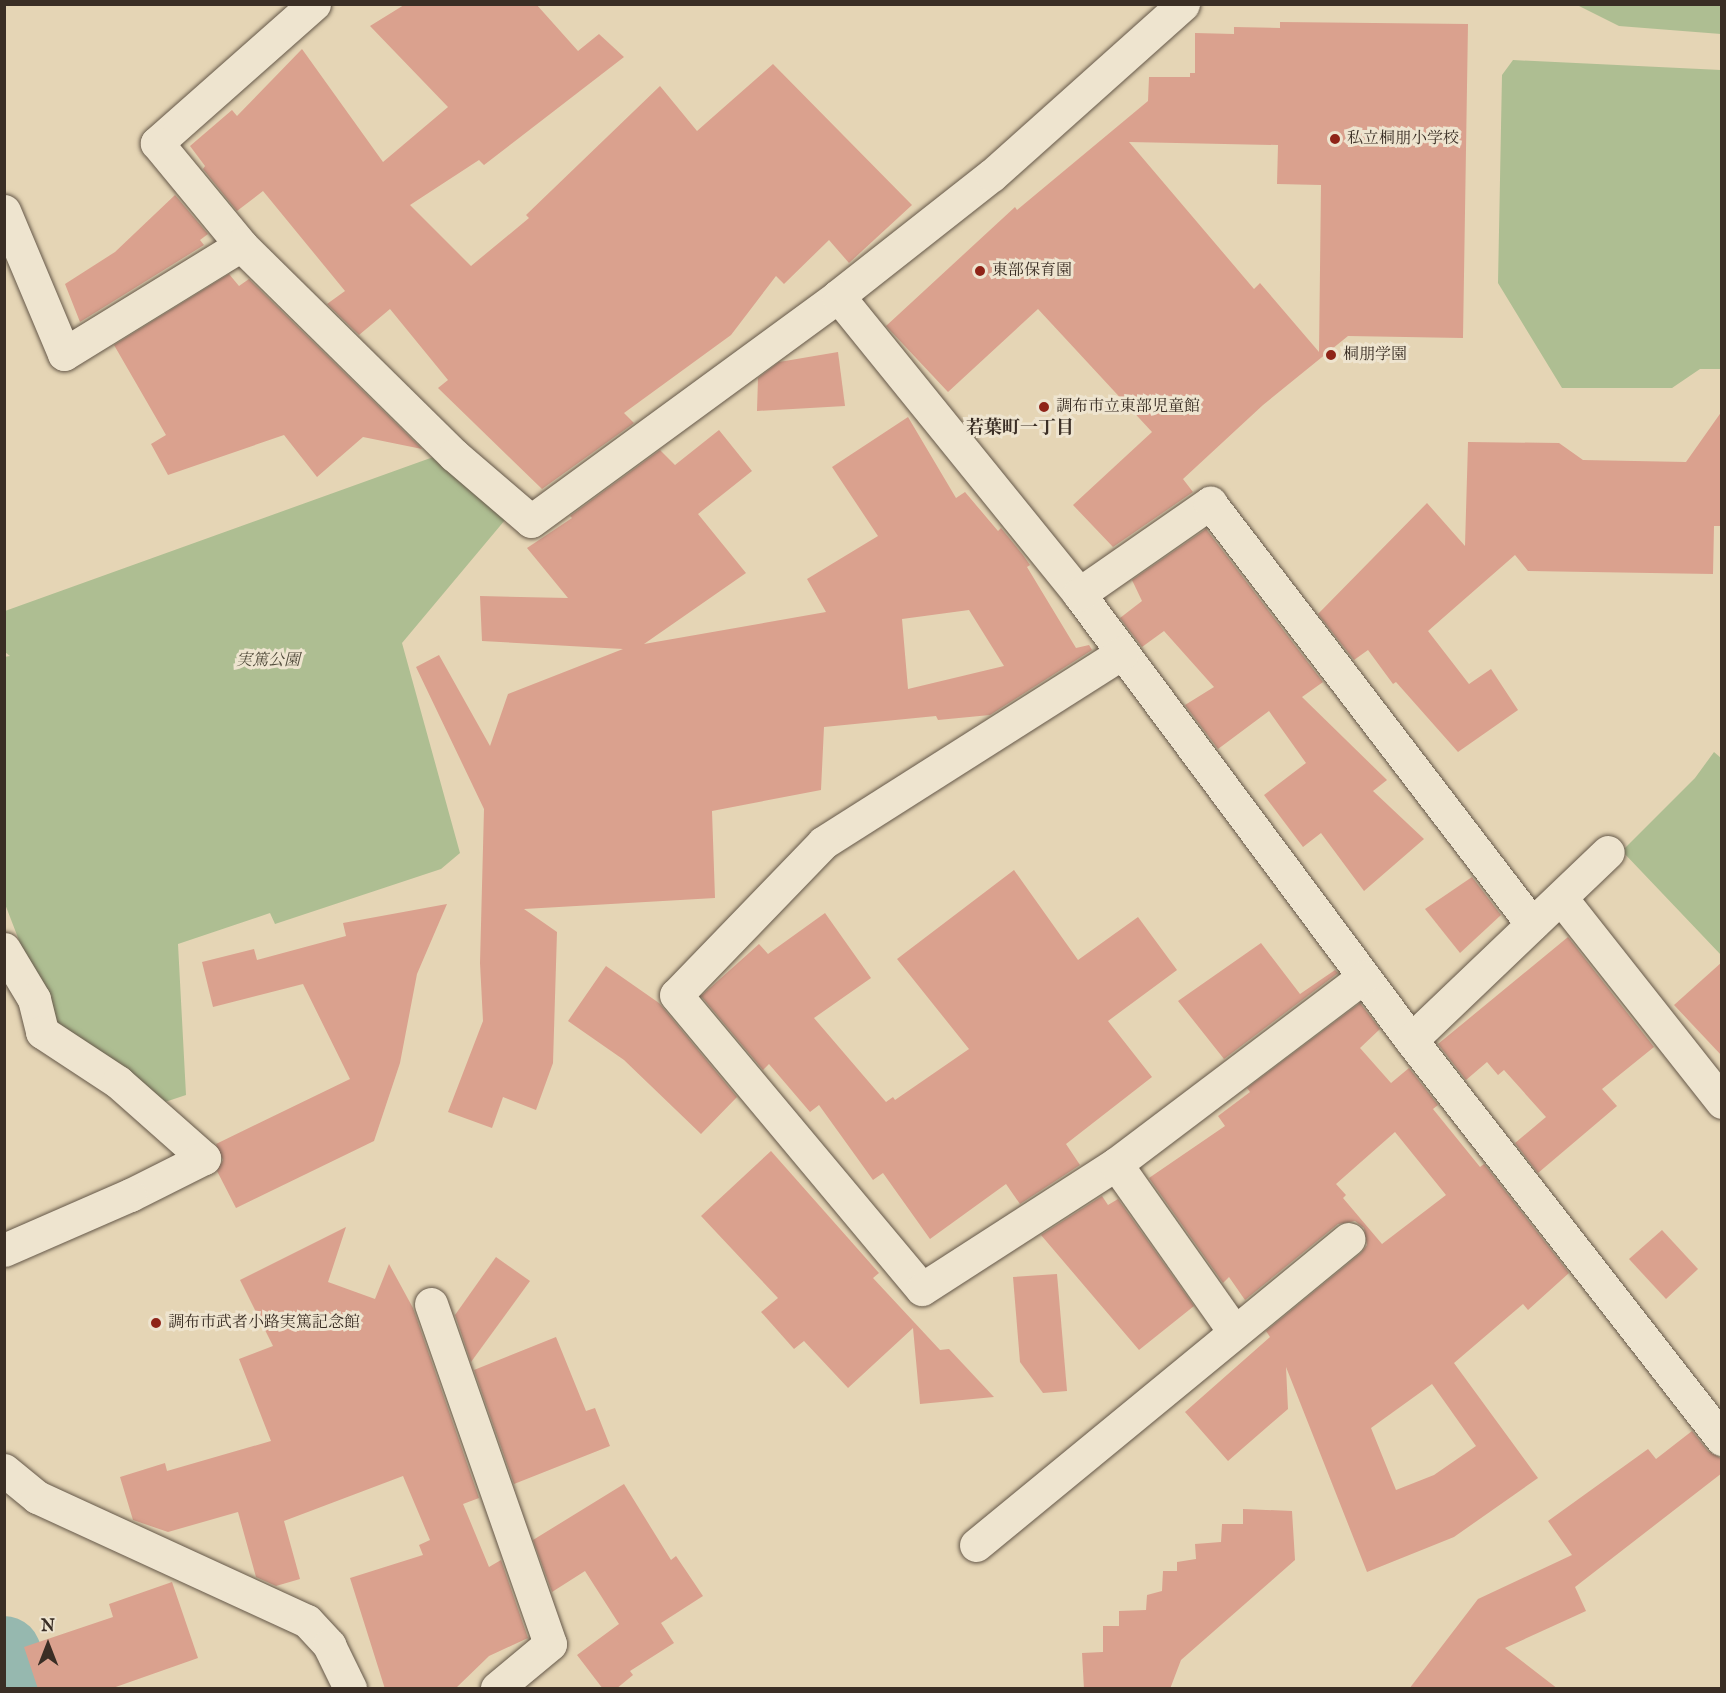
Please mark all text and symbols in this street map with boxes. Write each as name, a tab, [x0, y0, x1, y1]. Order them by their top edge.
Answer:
place label: 私立桐朋小学校	[1347, 129, 1459, 149]
marker: 私立桐朋小学校	[1328, 132, 1342, 146]
place label: 東部保育園	[992, 261, 1072, 281]
marker: 東部保育園	[973, 264, 987, 278]
place label: 桐朋学園	[1343, 345, 1407, 365]
marker: 桐朋学園	[1324, 348, 1338, 362]
place label: 調布市立東部児童館	[1056, 397, 1200, 417]
marker: 調布市立東部児童館	[1037, 400, 1051, 414]
district label: 若葉町一丁目	[966, 418, 1074, 440]
park label: 実篤公園	[236, 651, 300, 671]
place label: 調布市武者小路実篤記念館	[168, 1313, 360, 1333]
marker: 調布市武者小路実篤記念館	[149, 1316, 163, 1330]
north arrow	[18, 1615, 78, 1675]
text: N	[41, 1617, 55, 1637]

